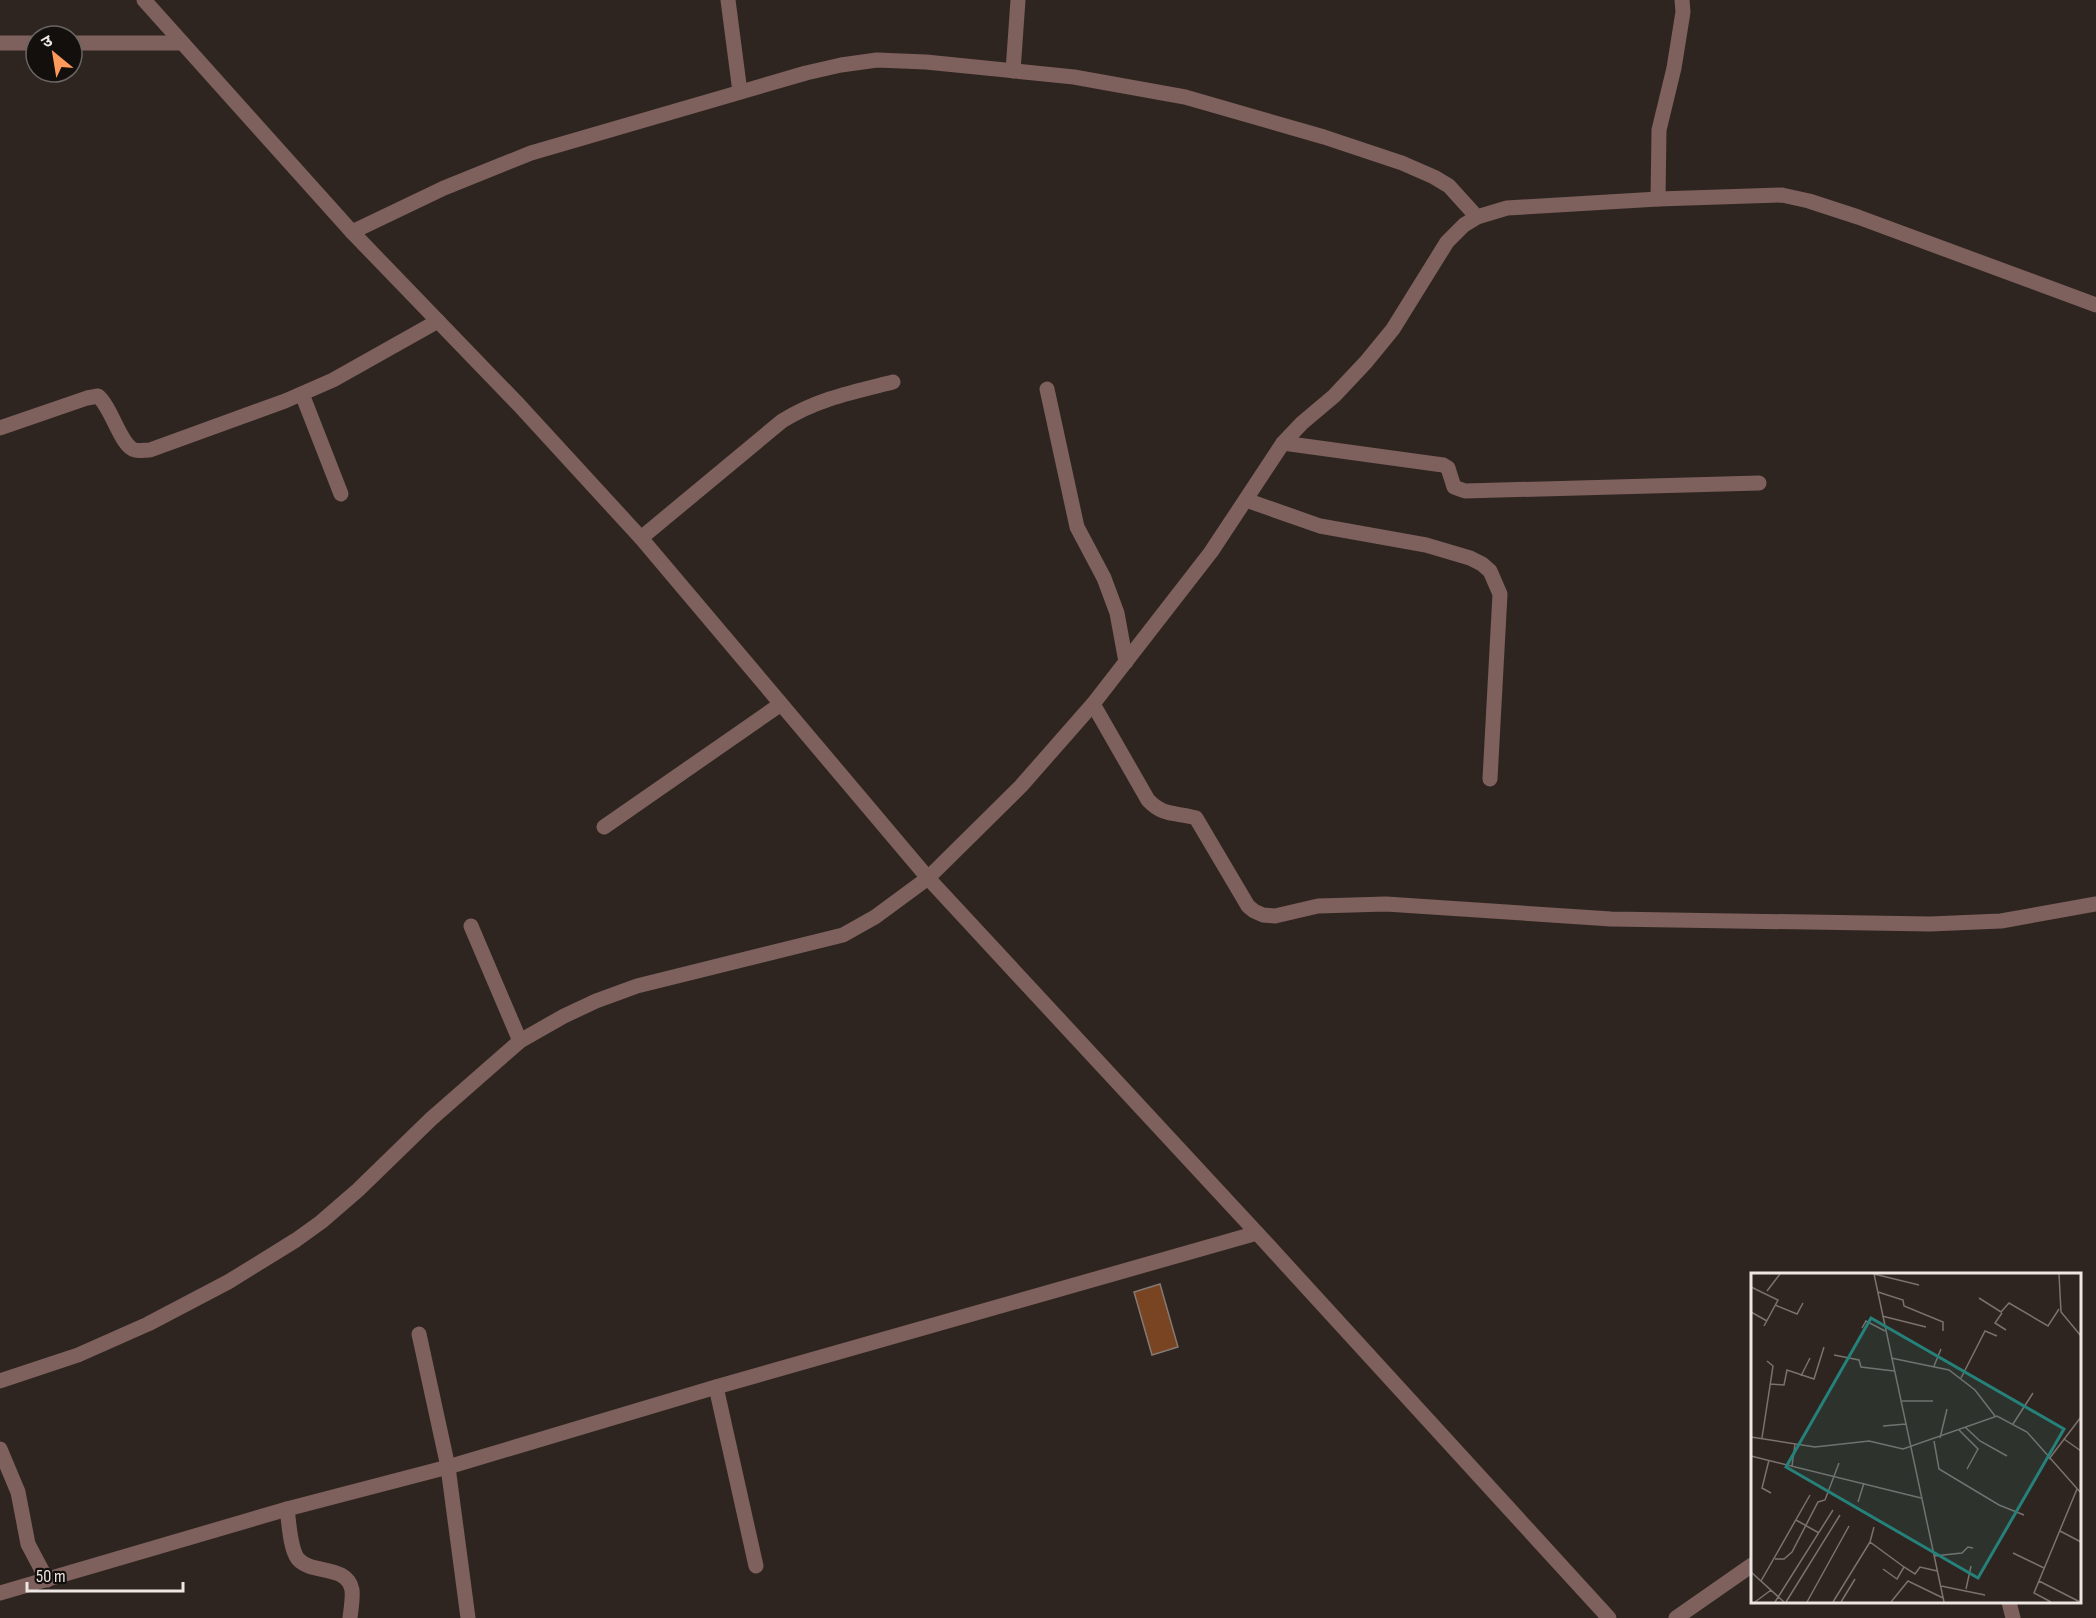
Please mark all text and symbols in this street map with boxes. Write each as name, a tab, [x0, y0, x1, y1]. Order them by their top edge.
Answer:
north arrow	[24, 24, 84, 84]
text: उ	[38, 31, 57, 53]
inset map	[1751, 1273, 2081, 1603]
scale bar	[27, 1555, 183, 1593]
text: 50 m	[36, 1566, 66, 1587]

